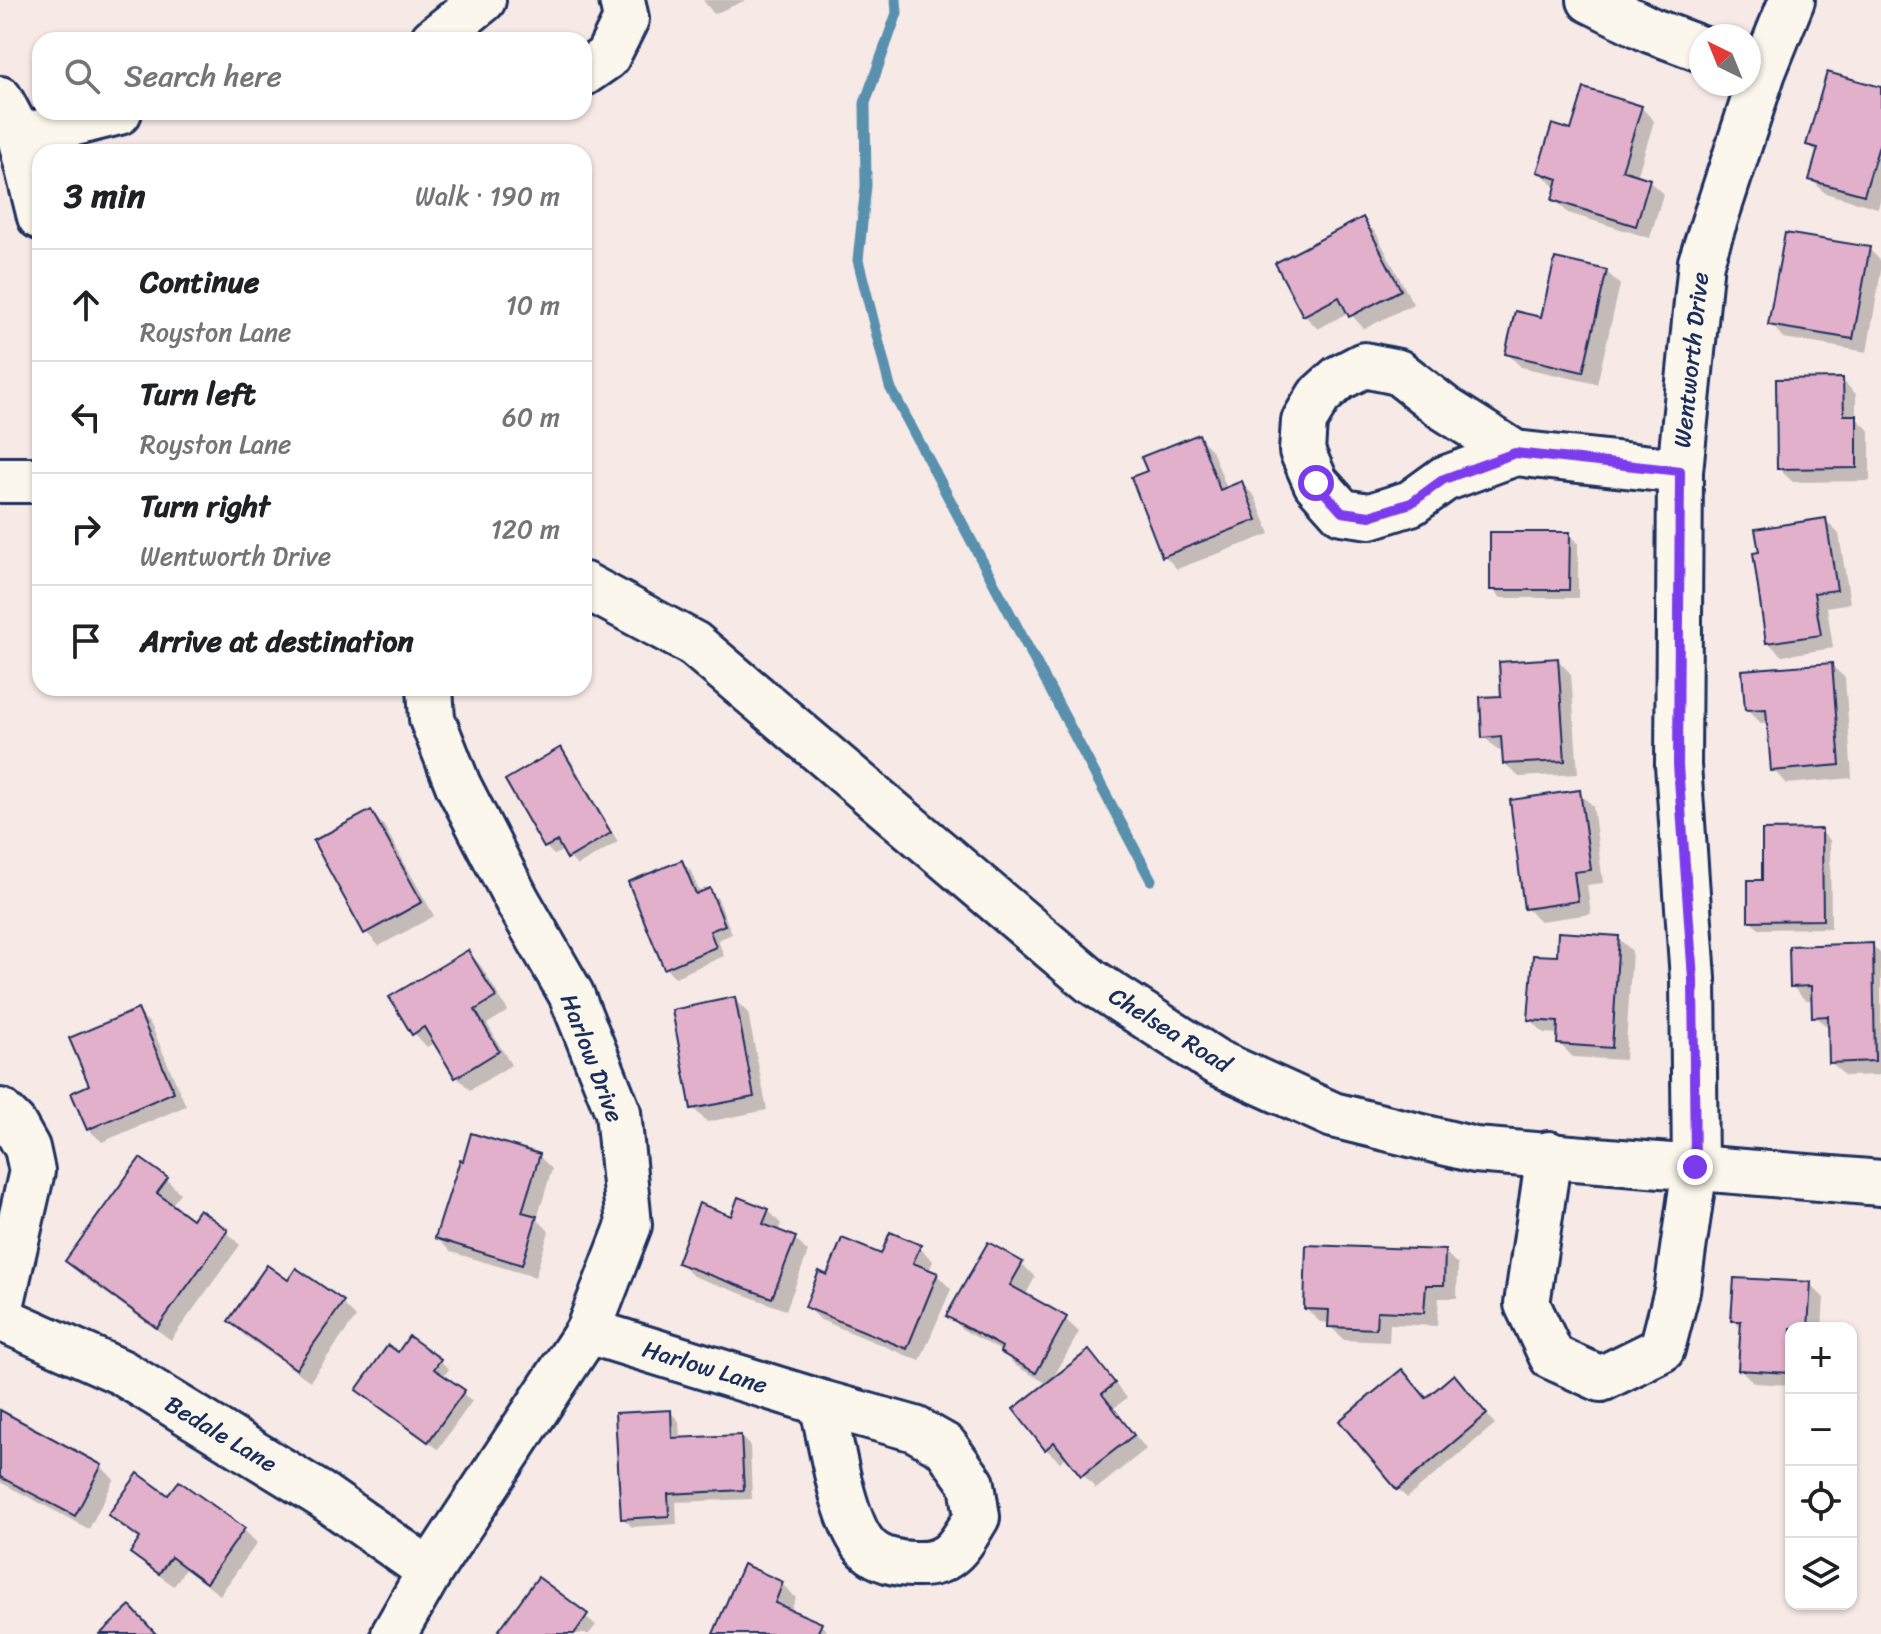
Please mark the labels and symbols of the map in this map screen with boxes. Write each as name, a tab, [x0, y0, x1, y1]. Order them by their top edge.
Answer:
north arrow	[1689, 24, 1761, 96]
street label: Wentworth Drive	[1661, 270, 1721, 450]
route start	[1298, 465, 1334, 501]
street label: Chelsea Road	[1100, 975, 1242, 1086]
street label: Harlow Drive	[548, 987, 636, 1129]
route end	[1677, 1149, 1713, 1185]
street label: Harlow Lane	[637, 1328, 773, 1406]
street label: Bedale Lane	[156, 1384, 286, 1484]

